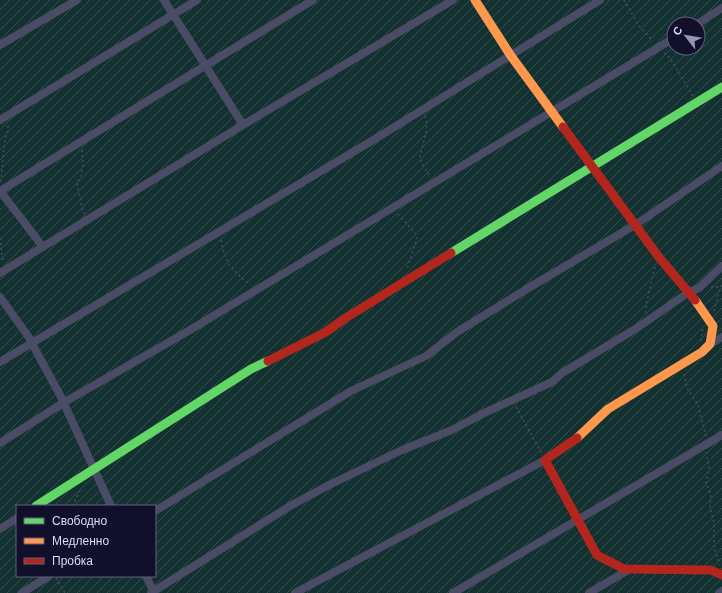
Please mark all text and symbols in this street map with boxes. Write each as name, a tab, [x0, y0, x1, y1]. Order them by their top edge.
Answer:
north arrow	[666, 16, 706, 56]
text: С	[670, 24, 685, 37]
legend	[16, 505, 156, 577]
text: Свободно	[52, 514, 107, 528]
text: Медленно	[52, 534, 109, 548]
text: Пробка	[52, 554, 93, 568]

